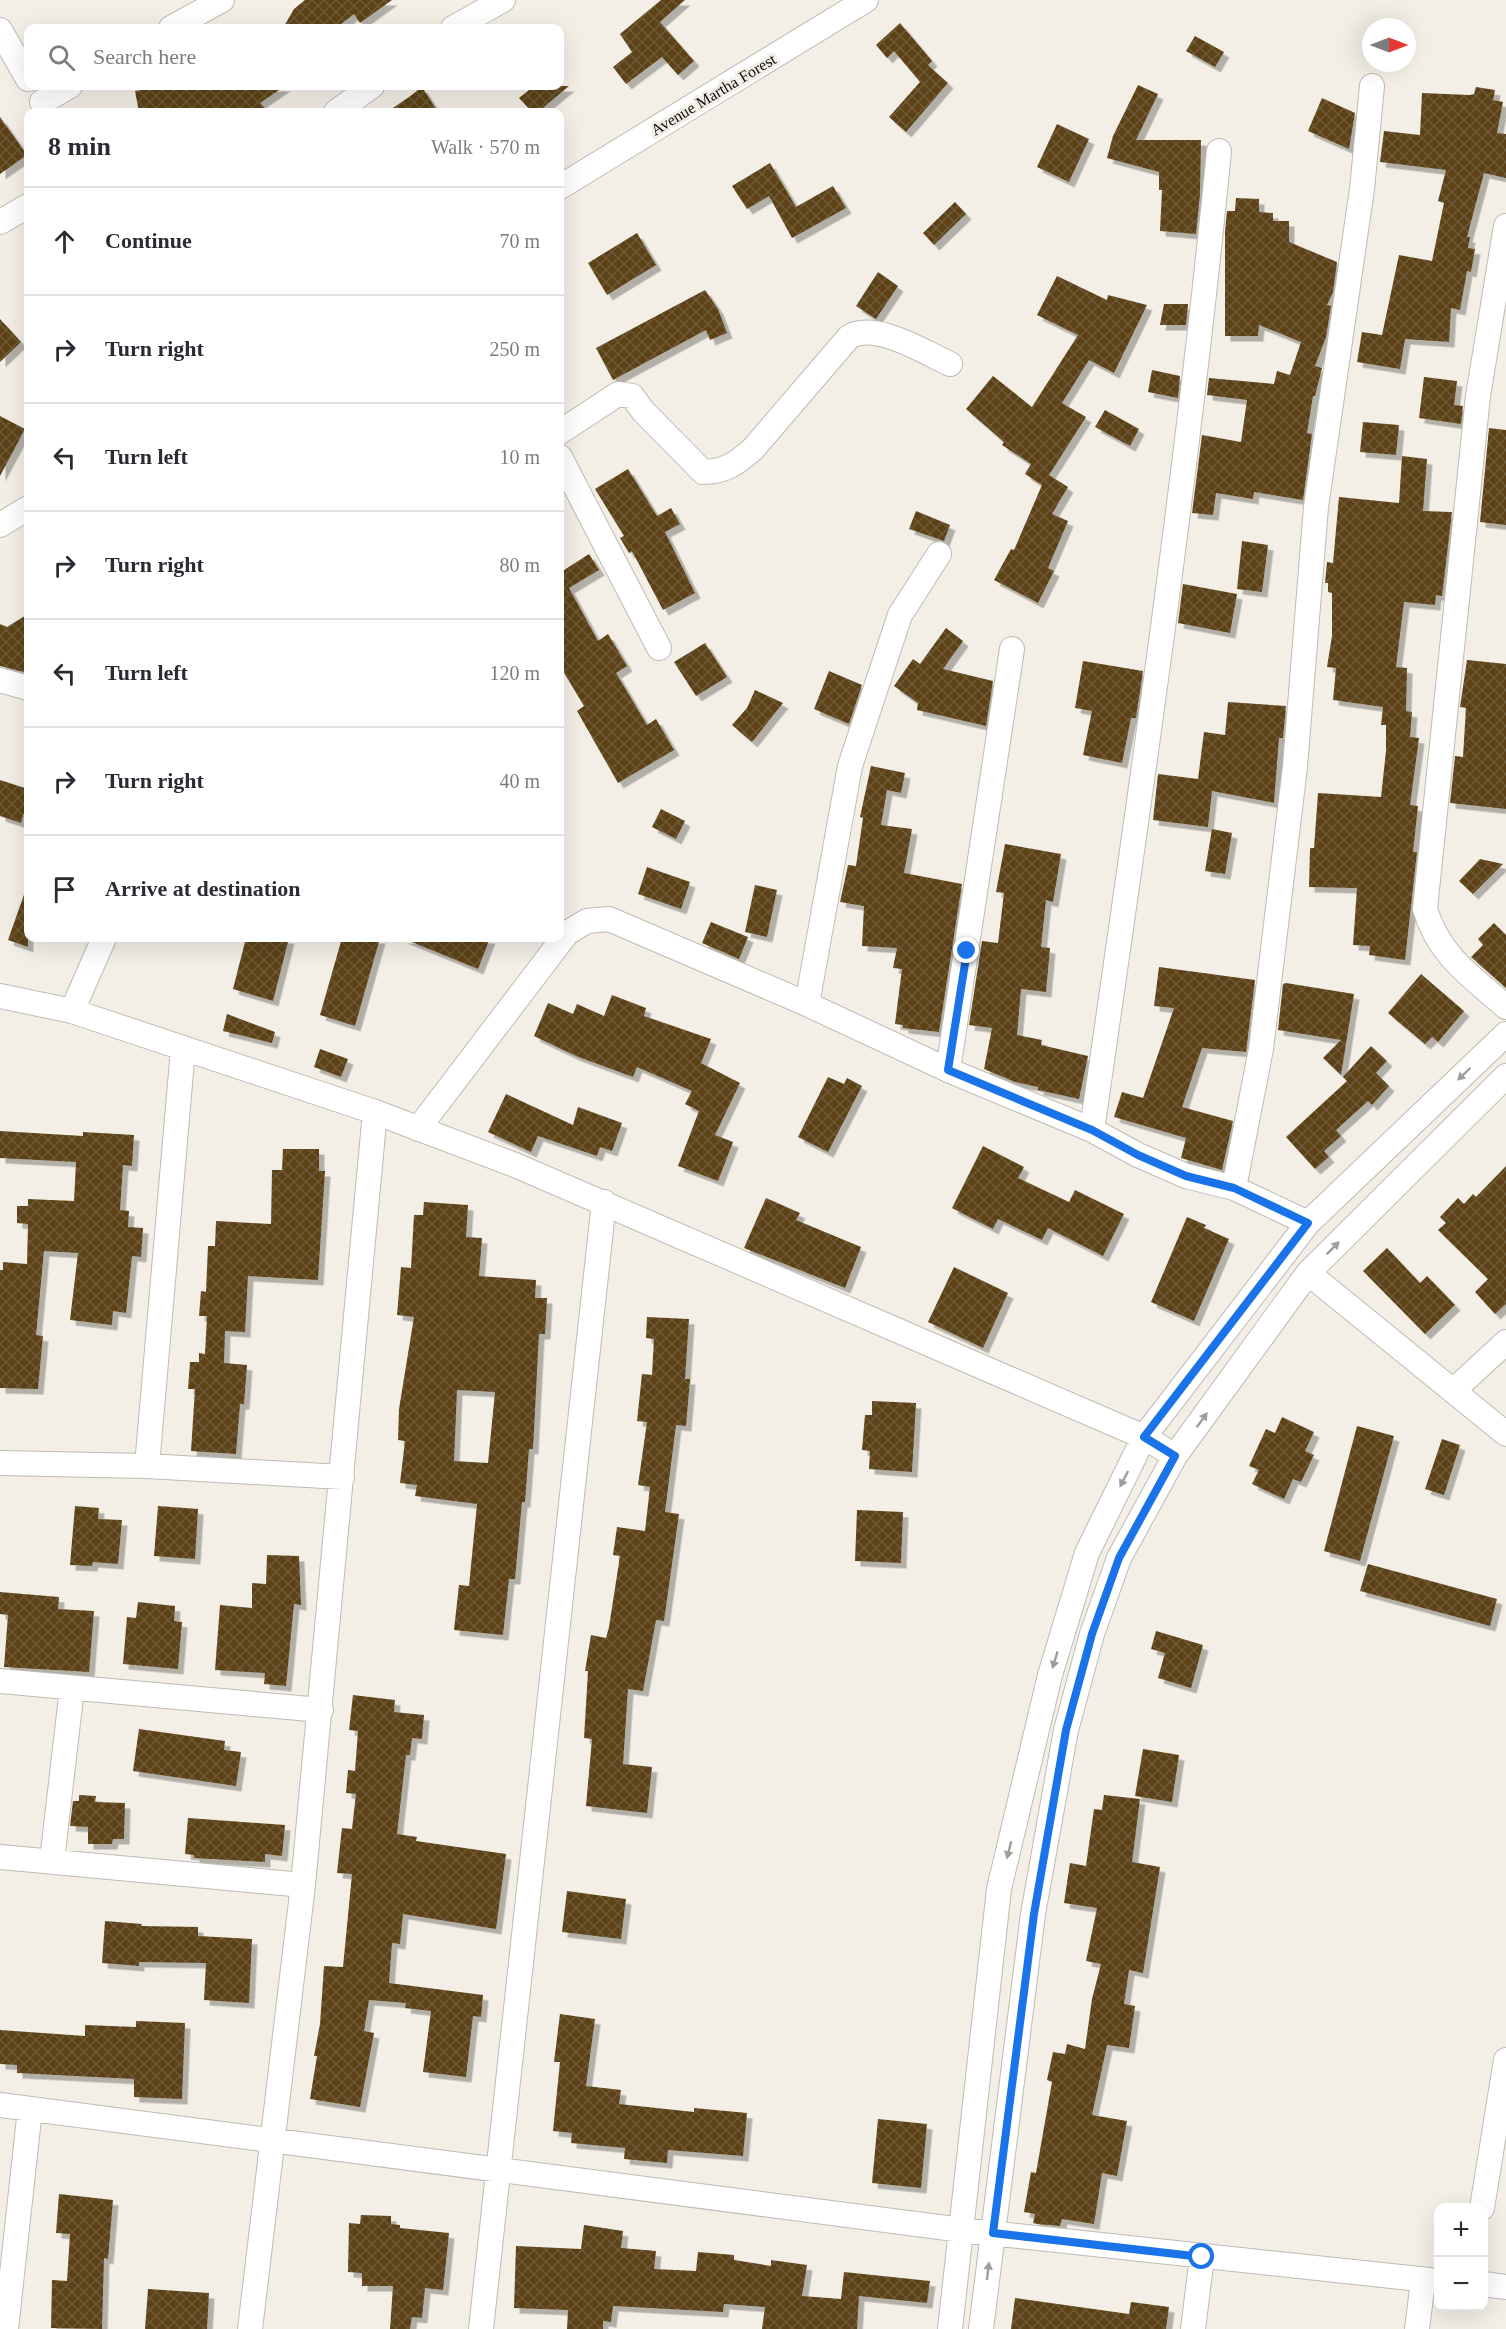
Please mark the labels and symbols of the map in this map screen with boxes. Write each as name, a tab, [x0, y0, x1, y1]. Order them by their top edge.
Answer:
north arrow	[1362, 18, 1416, 72]
street label: Avenue Martha Forest	[648, 50, 779, 138]
route end	[953, 937, 979, 963]
one-way arrow	[1457, 1067, 1471, 1081]
one-way arrow	[1325, 1242, 1339, 1256]
one-way arrow	[1195, 1412, 1207, 1427]
one-way arrow	[1119, 1470, 1128, 1487]
one-way arrow	[1050, 1651, 1059, 1669]
one-way arrow	[1003, 1840, 1013, 1859]
route start	[1188, 2243, 1214, 2269]
one-way arrow	[983, 2261, 993, 2280]

